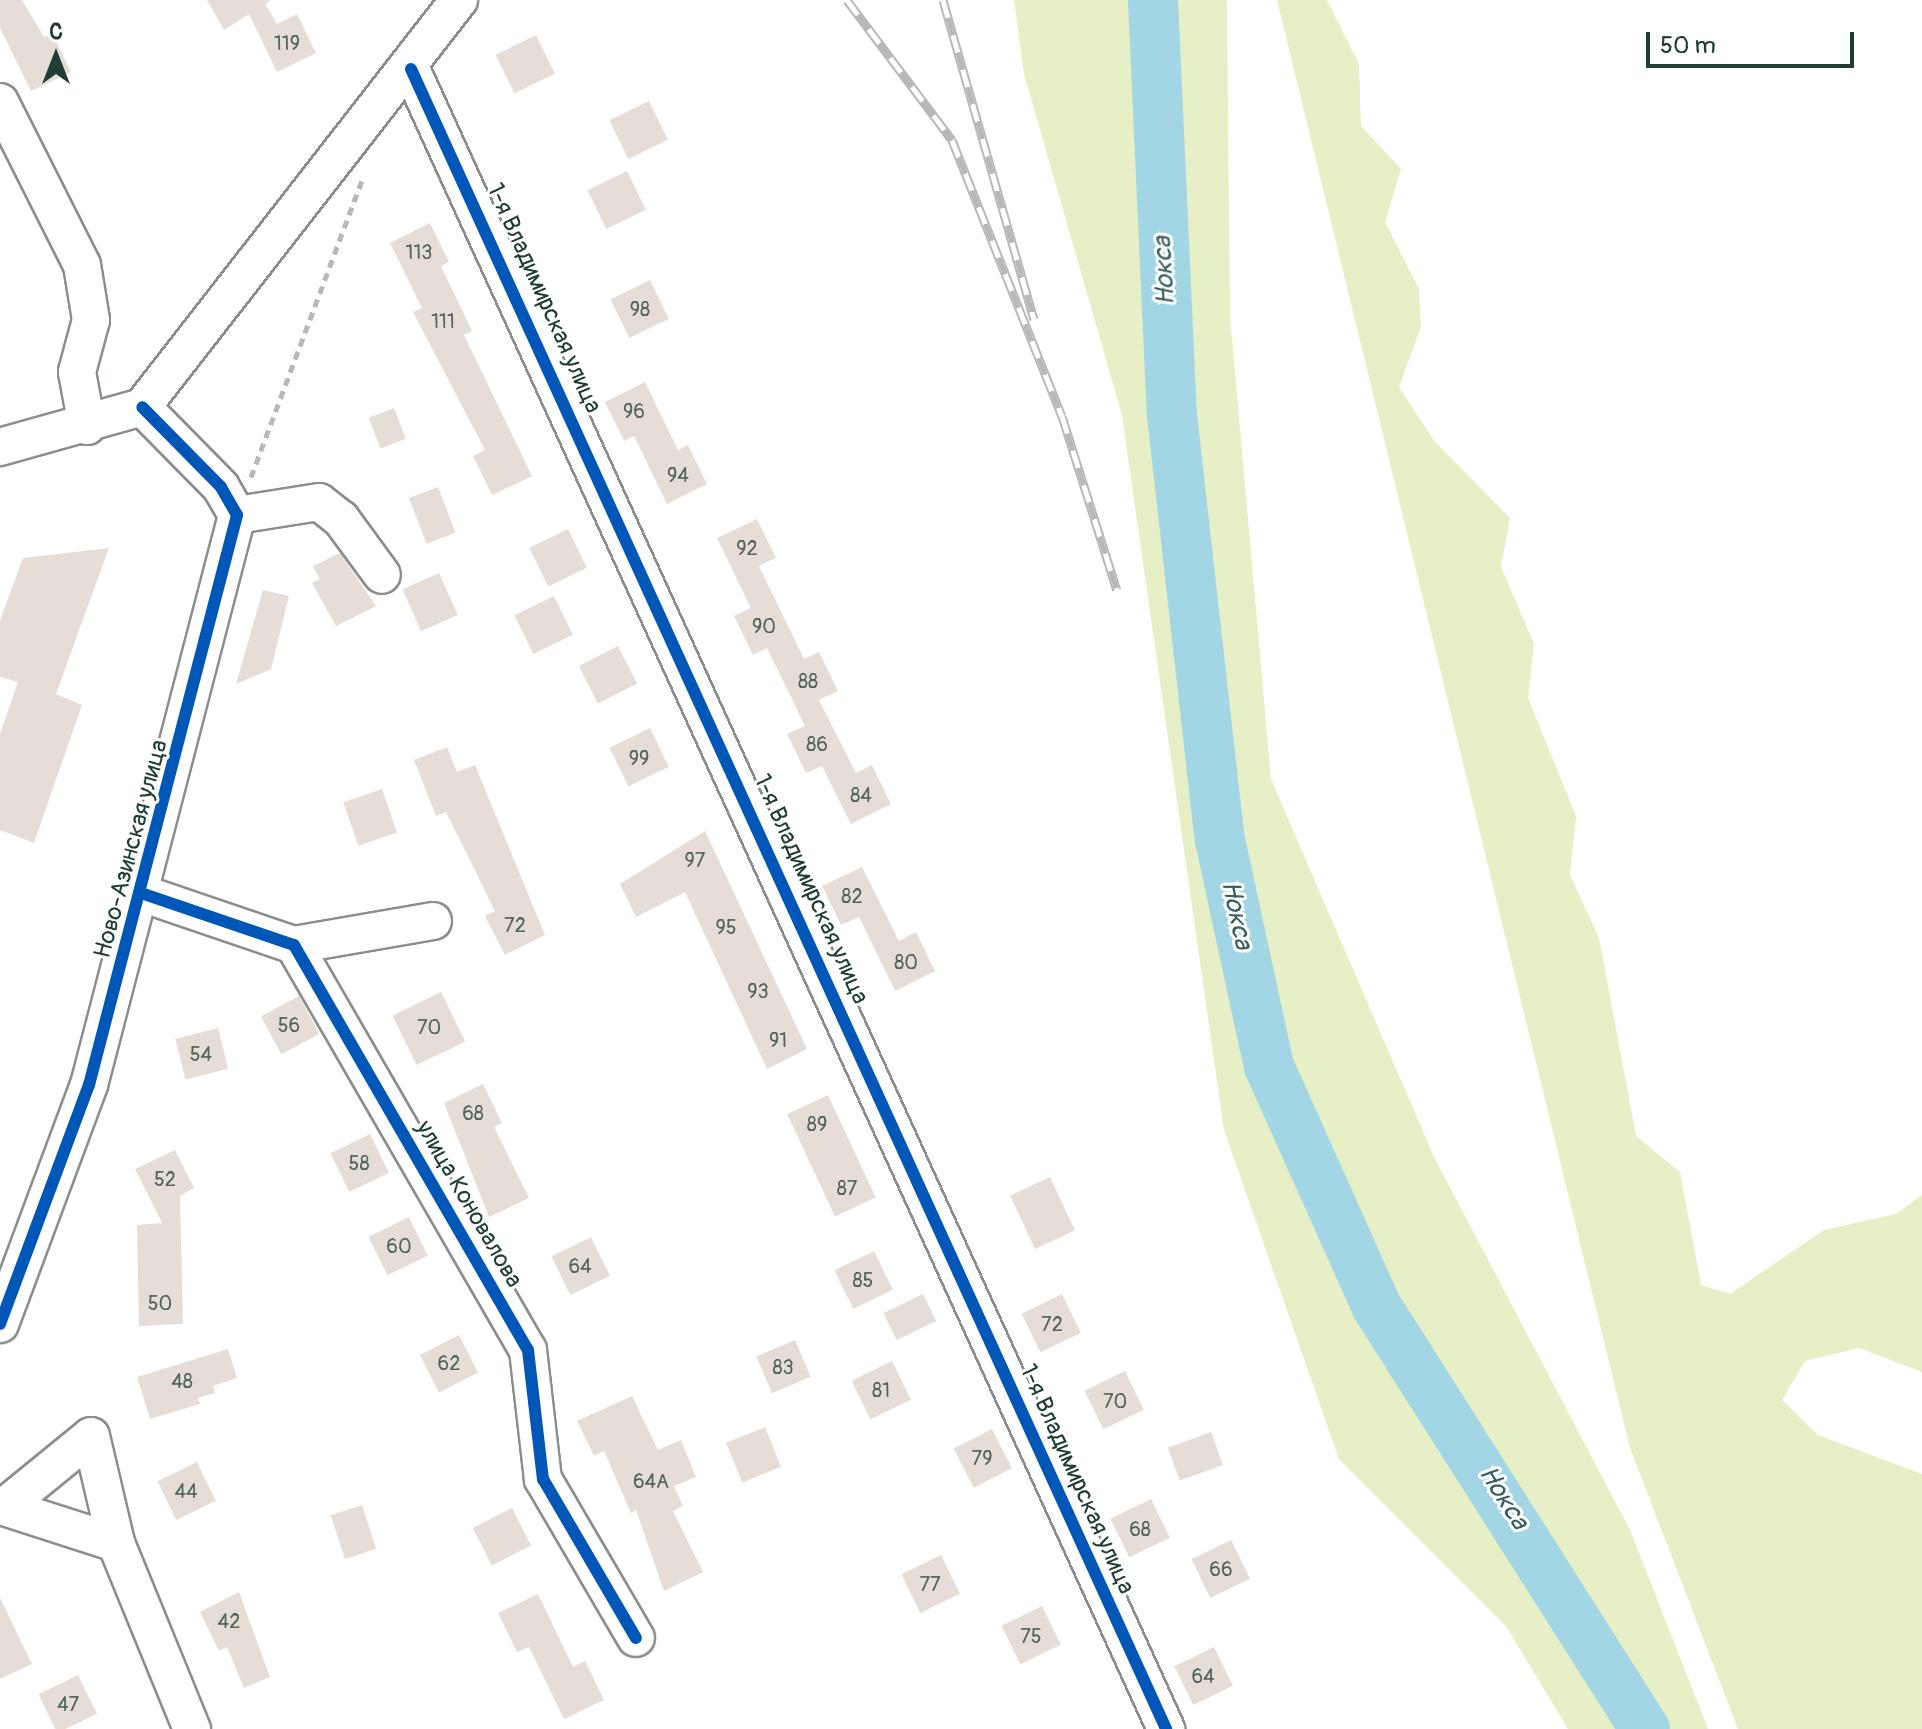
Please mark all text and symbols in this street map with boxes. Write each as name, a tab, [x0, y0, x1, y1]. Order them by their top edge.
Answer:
north arrow	[16, 16, 96, 96]
scale bar	[1650, 16, 1858, 66]
text: С	[49, 18, 63, 46]
house number: 119	[274, 31, 300, 55]
text: 50 m	[1660, 31, 1716, 60]
street label: 1-я Владимирская улица	[480, 179, 608, 417]
water label: Нокса	[1148, 236, 1182, 306]
house number: 113	[406, 240, 432, 264]
house number: 98	[630, 297, 650, 321]
house number: 111	[431, 309, 455, 333]
house number: 96	[623, 399, 645, 423]
house number: 94	[667, 463, 689, 487]
house number: 92	[736, 536, 758, 560]
house number: 90	[752, 614, 776, 638]
house number: 88	[798, 669, 818, 693]
house number: 86	[806, 732, 828, 756]
street label: Ново-Азинская улица	[88, 737, 174, 961]
house number: 99	[629, 746, 649, 770]
street label: 1-я Владимирская улица	[747, 770, 875, 1008]
house number: 84	[850, 783, 872, 807]
house number: 97	[685, 848, 705, 872]
water label: Нокса	[1214, 878, 1258, 952]
house number: 82	[841, 884, 863, 908]
house number: 72	[504, 913, 526, 937]
house number: 95	[715, 915, 737, 939]
house number: 80	[894, 950, 918, 974]
house number: 93	[747, 979, 769, 1003]
house number: 56	[278, 1013, 300, 1037]
house number: 70	[417, 1015, 441, 1039]
house number: 91	[769, 1028, 787, 1052]
house number: 54	[190, 1042, 212, 1066]
house number: 68	[462, 1101, 484, 1125]
house number: 89	[807, 1112, 827, 1136]
street label: улица Коновалова	[410, 1115, 528, 1293]
house number: 58	[349, 1151, 369, 1175]
house number: 52	[154, 1167, 176, 1191]
house number: 87	[837, 1176, 857, 1200]
house number: 60	[386, 1234, 412, 1258]
house number: 64	[568, 1254, 592, 1278]
house number: 85	[853, 1268, 873, 1292]
house number: 50	[148, 1291, 172, 1315]
house number: 72	[1041, 1312, 1063, 1336]
house number: 62	[438, 1351, 460, 1375]
house number: 83	[772, 1355, 794, 1379]
street label: 1-я Владимирская улица	[1013, 1360, 1141, 1598]
house number: 48	[171, 1369, 193, 1393]
house number: 81	[872, 1378, 890, 1402]
house number: 70	[1103, 1389, 1127, 1413]
house number: 79	[972, 1446, 992, 1470]
water label: Нокса	[1471, 1460, 1535, 1536]
house number: 64А	[633, 1469, 669, 1493]
house number: 44	[174, 1479, 198, 1503]
house number: 68	[1129, 1517, 1151, 1541]
house number: 66	[1209, 1557, 1233, 1581]
house number: 77	[919, 1572, 941, 1596]
house number: 42	[218, 1609, 240, 1633]
house number: 75	[1020, 1624, 1042, 1648]
house number: 64	[1191, 1664, 1215, 1688]
house number: 47	[57, 1692, 79, 1716]

